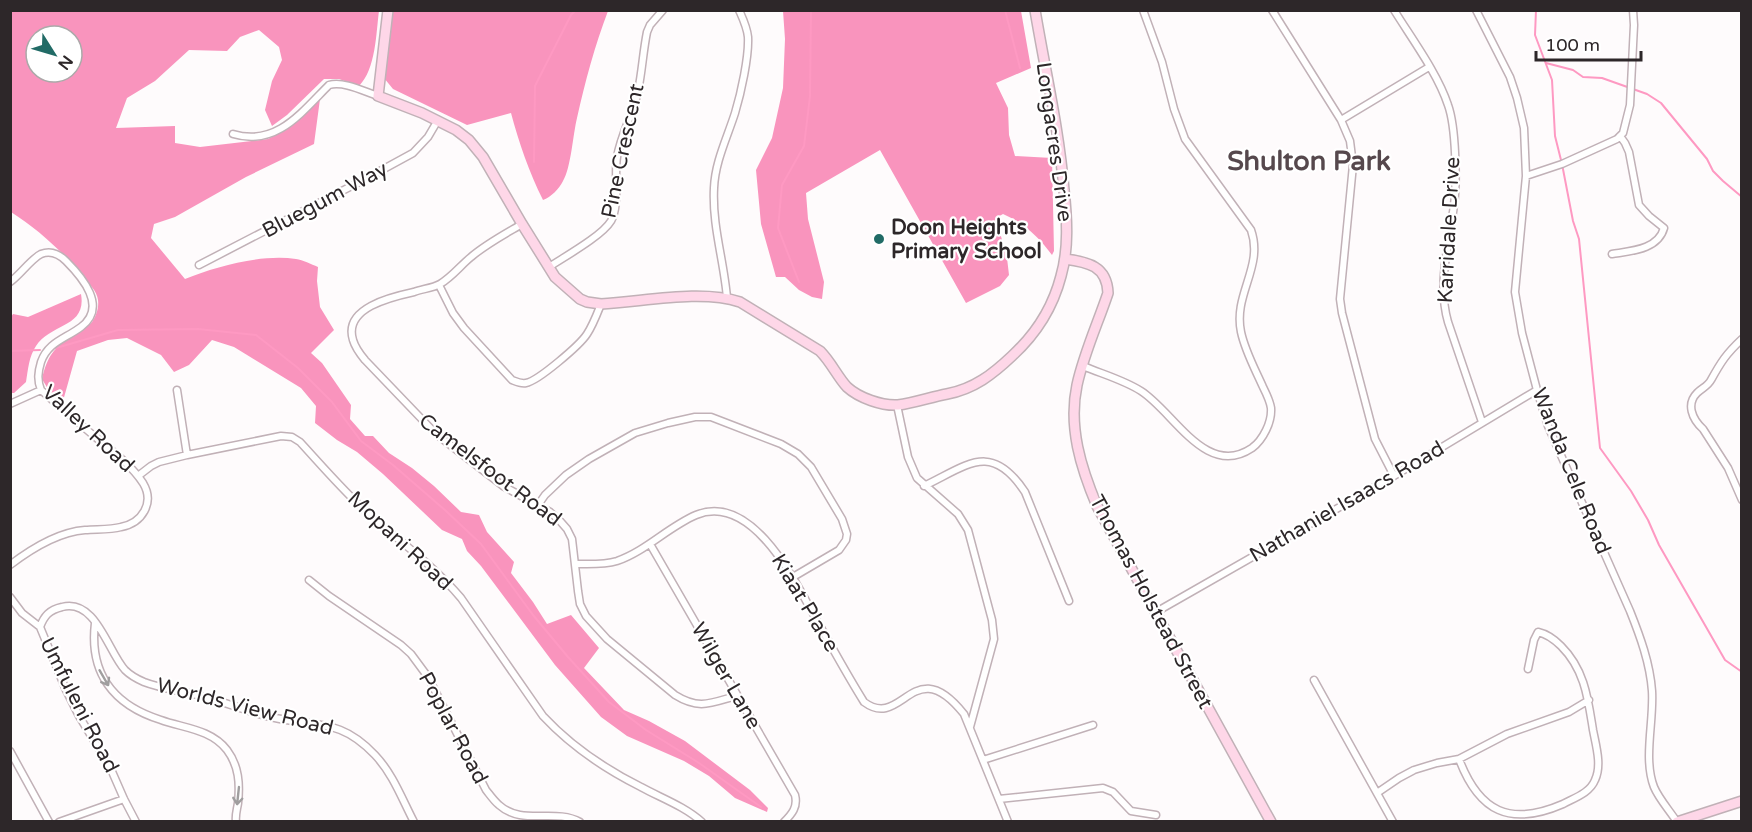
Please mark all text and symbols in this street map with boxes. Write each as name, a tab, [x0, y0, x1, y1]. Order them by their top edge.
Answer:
north arrow	[24, 24, 84, 84]
scale bar	[1536, 24, 1641, 62]
text: 100 m	[1545, 34, 1600, 56]
text: N	[53, 51, 77, 74]
street label: Longacres Drive	[1030, 61, 1078, 223]
street label: Pine Crescent	[597, 81, 649, 221]
district label: Shulton Park	[1227, 145, 1391, 178]
street label: Bluegum Way	[258, 156, 392, 244]
street label: Karridale Drive	[1433, 156, 1465, 304]
place label: Doon Heights Primary School	[891, 215, 1042, 264]
marker: Doon Heights Primary School	[872, 232, 886, 246]
street label: Valley Road	[37, 380, 139, 478]
street label: Wanda Cele Road	[1526, 384, 1616, 558]
street label: Camelsfoot Road	[414, 408, 566, 532]
street label: Nathaniel Isaacs Road	[1245, 436, 1449, 568]
street label: Mopani Road	[342, 486, 458, 596]
street label: Thomas Holstead Street	[1084, 491, 1218, 713]
street label: Kiaat Place	[766, 549, 844, 657]
street label: Wilger Lane	[685, 618, 767, 734]
street label: Umfuleni Road	[34, 633, 124, 777]
street label: Poplar Road	[413, 668, 493, 788]
one-way arrow	[98, 669, 110, 686]
street label: Worlds View Road	[154, 673, 336, 741]
one-way arrow	[232, 786, 243, 806]

